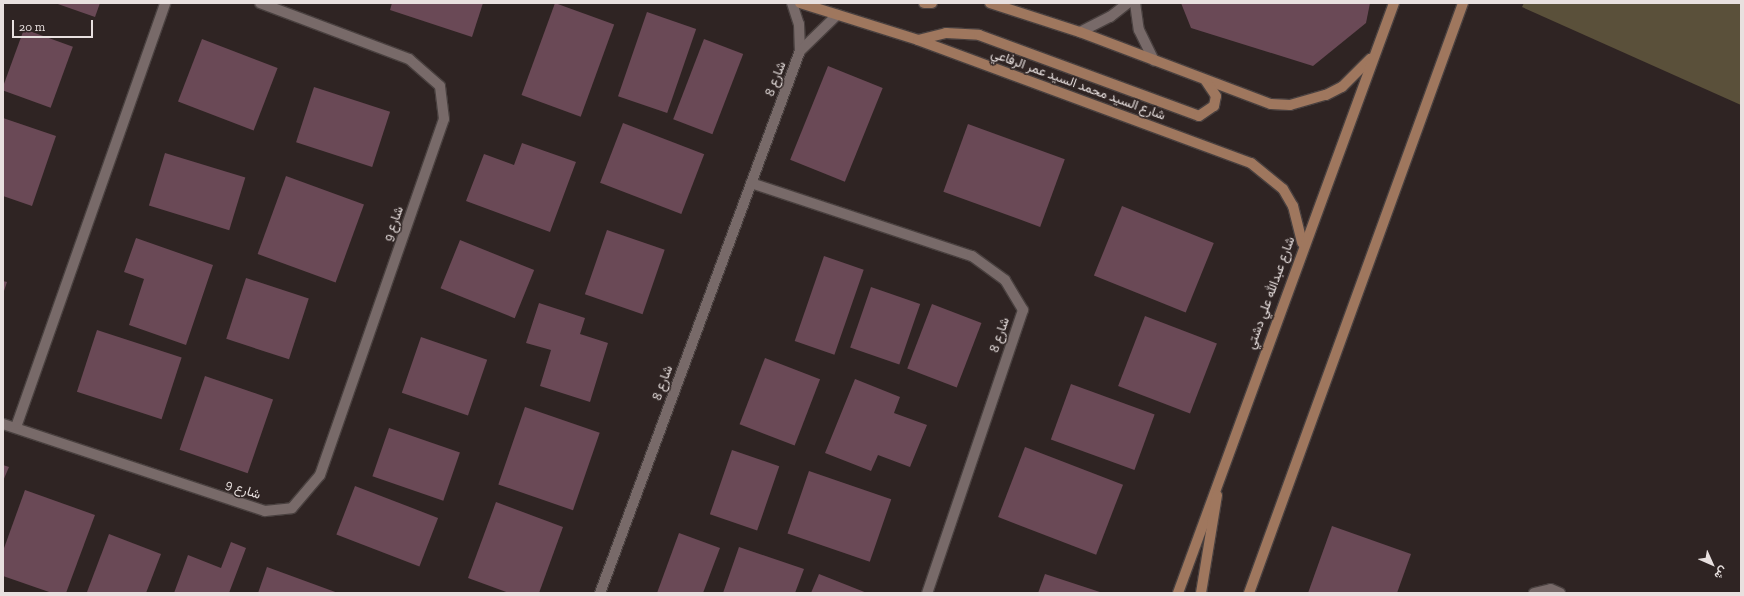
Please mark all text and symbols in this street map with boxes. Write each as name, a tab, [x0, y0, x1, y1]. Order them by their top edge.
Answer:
scale bar	[14, 12, 95, 38]
text: 20 m	[19, 20, 45, 34]
street label: شارع السيد محمد السيد عمر الرفاعي	[989, 46, 1167, 124]
street label: شارع 8	[762, 59, 790, 99]
street label: شارع 9	[381, 204, 407, 244]
street label: شارع عبدالله علي دشتي	[1243, 235, 1299, 351]
street label: شارع 8	[987, 315, 1013, 355]
street label: شارع 8	[649, 363, 677, 403]
street label: شارع 9	[223, 477, 263, 503]
north arrow	[1692, 544, 1732, 584]
text: ش	[1712, 564, 1730, 582]

